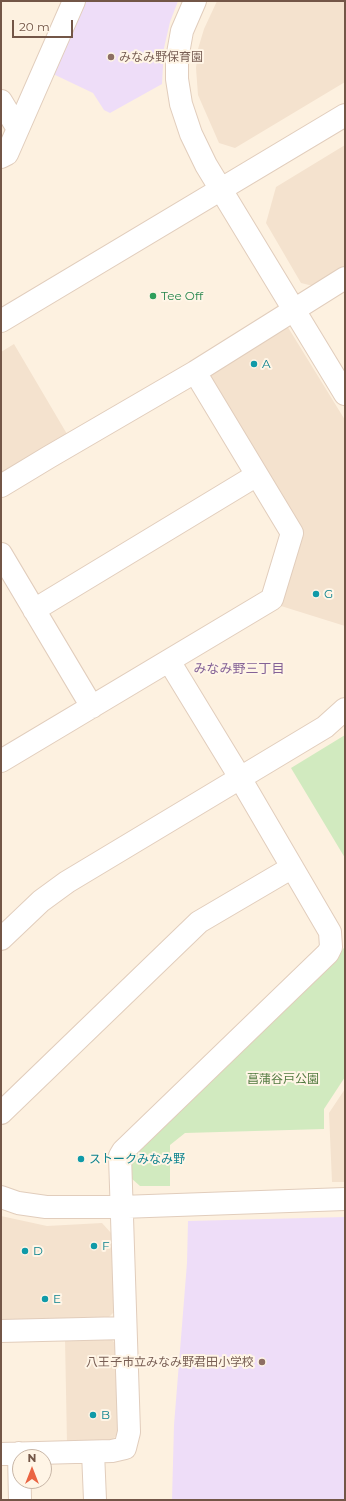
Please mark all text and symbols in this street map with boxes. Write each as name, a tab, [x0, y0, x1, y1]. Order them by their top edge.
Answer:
scale bar	[14, 12, 75, 38]
text: 20 m	[19, 19, 50, 34]
place label: みなみ野保育園	[119, 50, 203, 64]
marker: みなみ野保育園	[106, 52, 116, 62]
place label: Tee Off	[161, 289, 203, 303]
marker: Tee Off	[148, 291, 158, 301]
place label: A	[262, 357, 271, 371]
marker: A	[249, 359, 259, 369]
place label: G	[324, 587, 333, 601]
marker: G	[311, 589, 321, 599]
district label: みなみ野三丁目	[194, 661, 284, 677]
park label: 菖蒲谷戸公園	[247, 1072, 319, 1086]
place label: ストークみなみ野	[89, 1152, 185, 1166]
marker: ストークみなみ野	[76, 1154, 86, 1164]
place label: F	[102, 1239, 110, 1253]
marker: F	[89, 1241, 99, 1251]
place label: D	[33, 1244, 43, 1258]
marker: D	[20, 1246, 30, 1256]
place label: E	[53, 1292, 61, 1306]
marker: E	[40, 1294, 50, 1304]
place label: 八王子市立みなみ野君田小学校	[86, 1355, 254, 1369]
marker: 八王子市立みなみ野君田小学校	[257, 1357, 267, 1367]
place label: B	[101, 1408, 110, 1422]
marker: B	[88, 1410, 98, 1420]
north arrow	[12, 1449, 52, 1489]
text: N	[28, 1451, 36, 1465]

